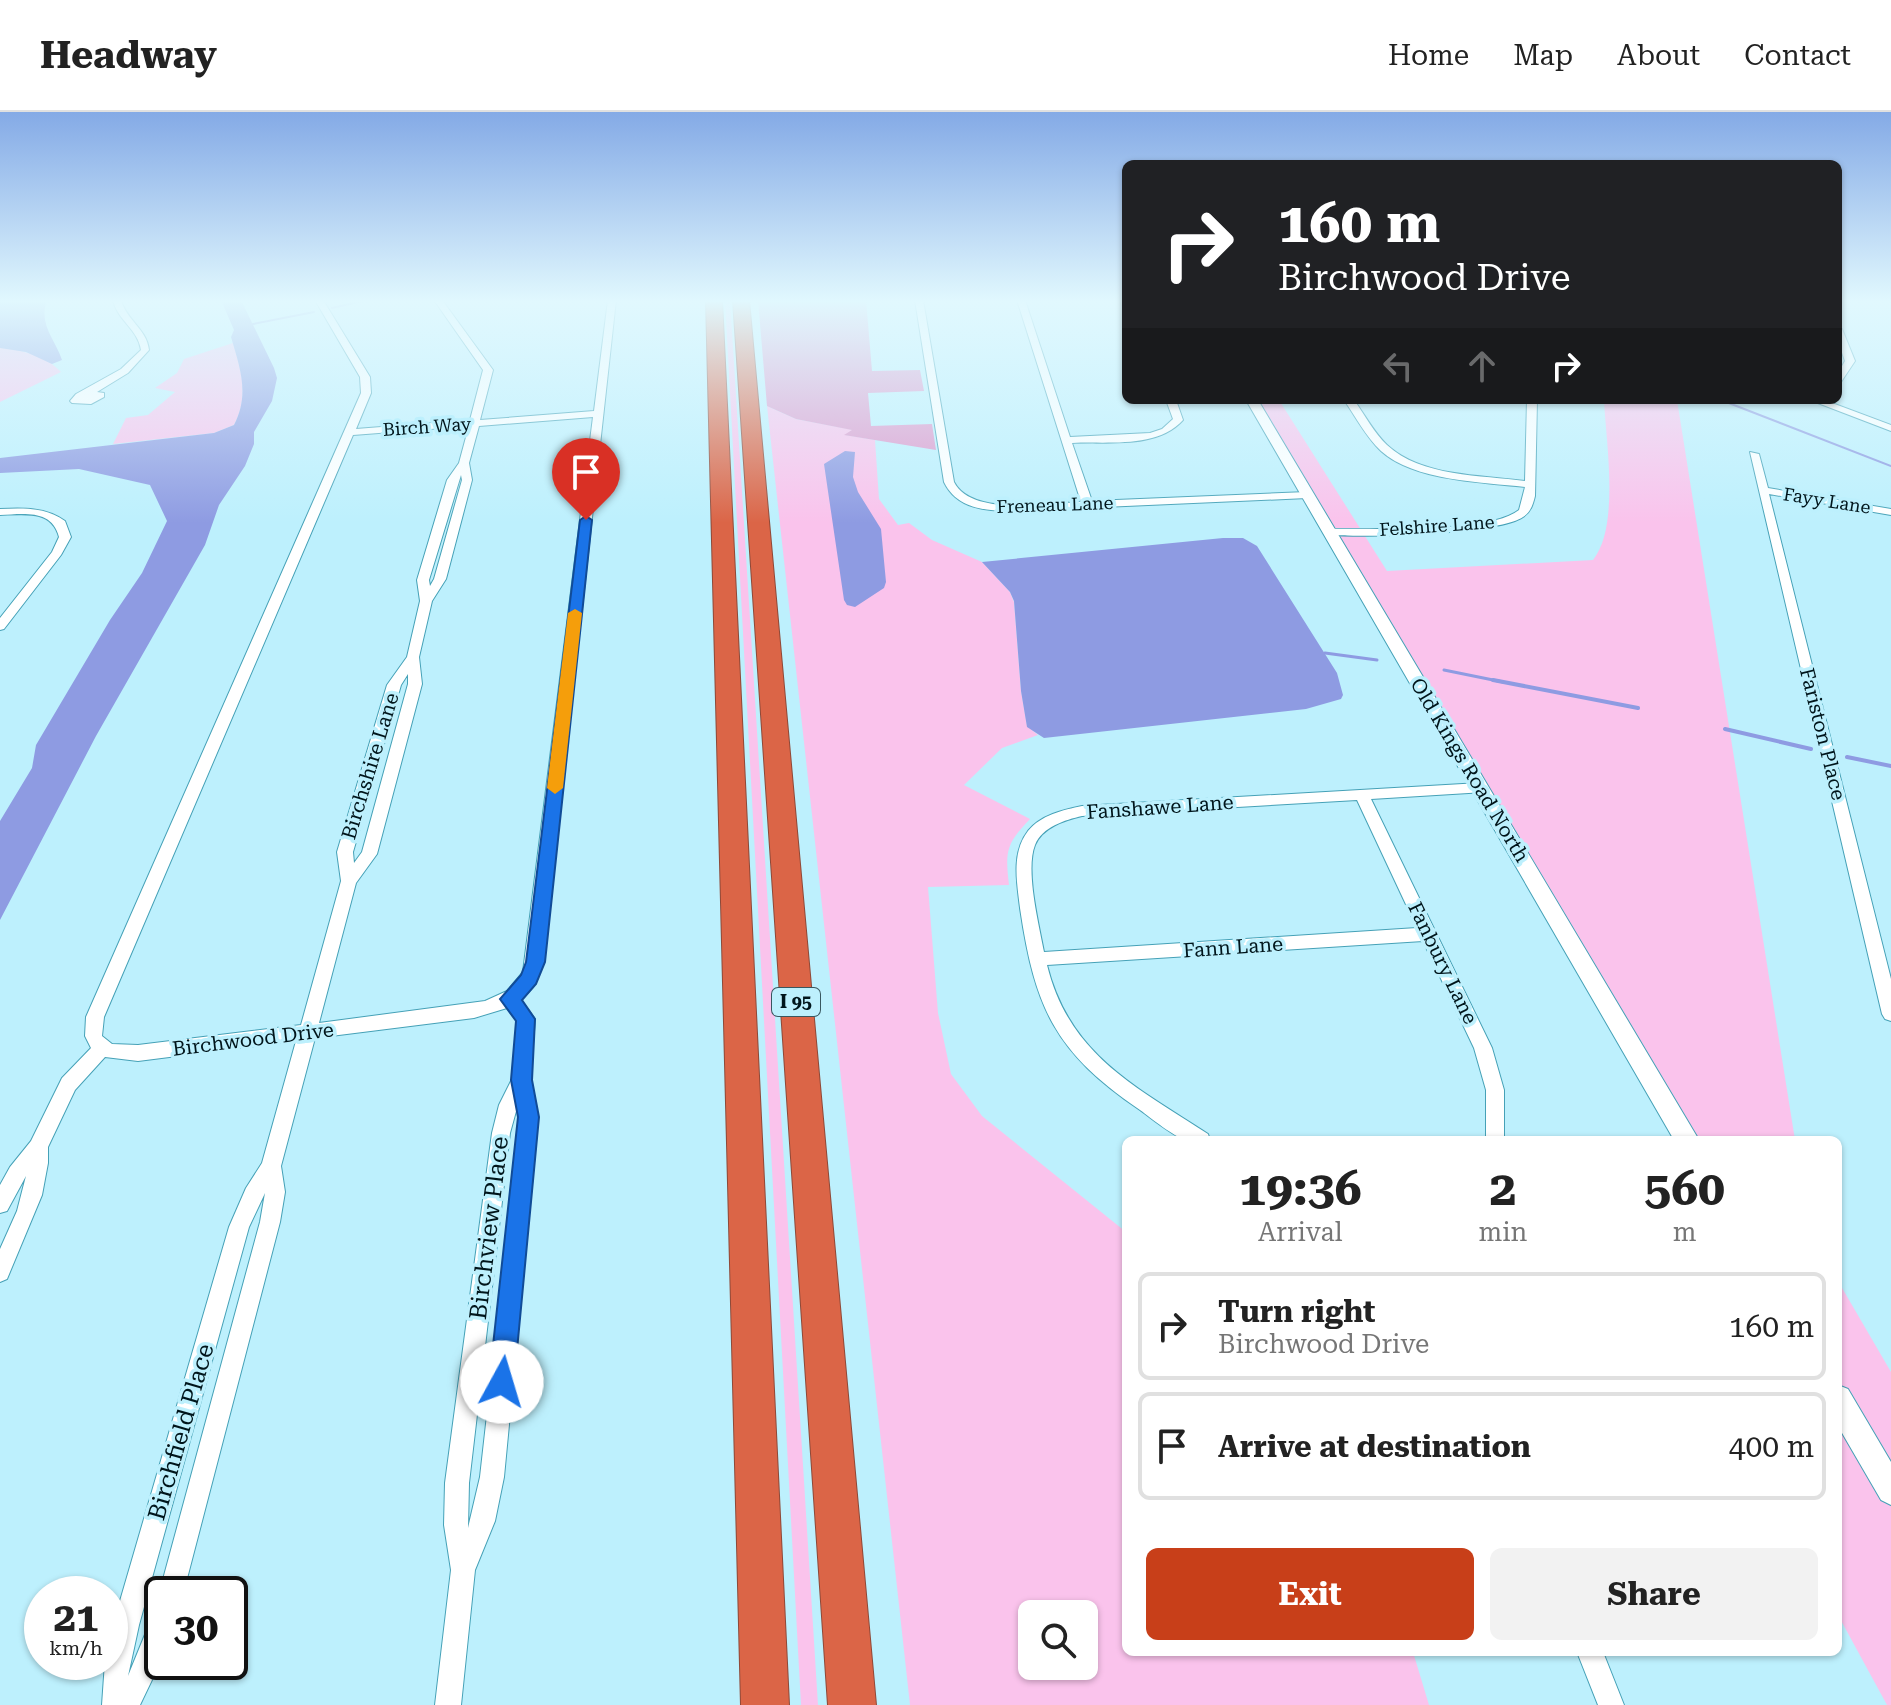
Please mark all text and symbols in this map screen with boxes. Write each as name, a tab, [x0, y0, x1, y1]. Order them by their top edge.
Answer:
text: Headway	[40, 33, 217, 77]
text: Home	[1388, 39, 1469, 72]
text: Map	[1513, 39, 1573, 72]
text: About	[1617, 39, 1700, 72]
text: Contact	[1744, 39, 1851, 72]
text: 160 m	[1278, 190, 1440, 256]
icon: right	[1146, 192, 1250, 296]
text: Birchwood Drive	[1278, 257, 1570, 299]
icon: left	[1376, 344, 1420, 388]
icon: ahead	[1460, 344, 1504, 388]
icon: right	[1544, 344, 1588, 388]
street label: Birch Way	[382, 413, 472, 440]
pin	[552, 438, 620, 520]
icon: arrive	[564, 450, 608, 494]
street label: Fayy Lane	[1782, 483, 1872, 518]
street label: Freneau Lane	[996, 492, 1114, 517]
street label: Felshire Lane	[1379, 511, 1495, 540]
street label: Fariston Place	[1795, 665, 1851, 803]
street label: Old Kings Road North	[1405, 673, 1535, 867]
street label: Birchshire Lane	[336, 690, 404, 842]
street label: Fanshawe Lane	[1086, 790, 1234, 824]
street label: Fanbury Lane	[1403, 898, 1483, 1028]
street label: Fann Lane	[1182, 932, 1284, 962]
road number: I 95	[772, 988, 820, 1016]
street label: Birchwood Drive	[171, 1017, 335, 1061]
street label: Birchview Place	[464, 1135, 514, 1321]
text: 19:36	[1239, 1161, 1362, 1217]
text: 2	[1489, 1161, 1516, 1217]
text: 560	[1644, 1161, 1725, 1217]
text: Arrival	[1258, 1217, 1343, 1247]
text: min	[1479, 1217, 1527, 1247]
text: m	[1673, 1217, 1697, 1247]
text: Turn right	[1218, 1294, 1375, 1329]
icon: right	[1150, 1304, 1194, 1348]
text: 160 m	[1729, 1309, 1814, 1344]
text: Birchwood Drive	[1218, 1329, 1429, 1359]
position arrow	[460, 1340, 544, 1424]
street label: Birchfield Place	[142, 1341, 220, 1523]
icon: arrive	[1150, 1424, 1194, 1468]
text: Arrive at destination	[1218, 1429, 1531, 1464]
text: 400 m	[1729, 1429, 1814, 1464]
button: Exit	[1146, 1548, 1474, 1640]
button: Share	[1490, 1548, 1818, 1640]
speed limit sign: 30	[144, 1576, 248, 1680]
text: 21	[54, 1594, 98, 1641]
map controls	[1018, 1600, 1098, 1680]
button: search	[1018, 1600, 1098, 1680]
text: km/h	[49, 1636, 103, 1660]

